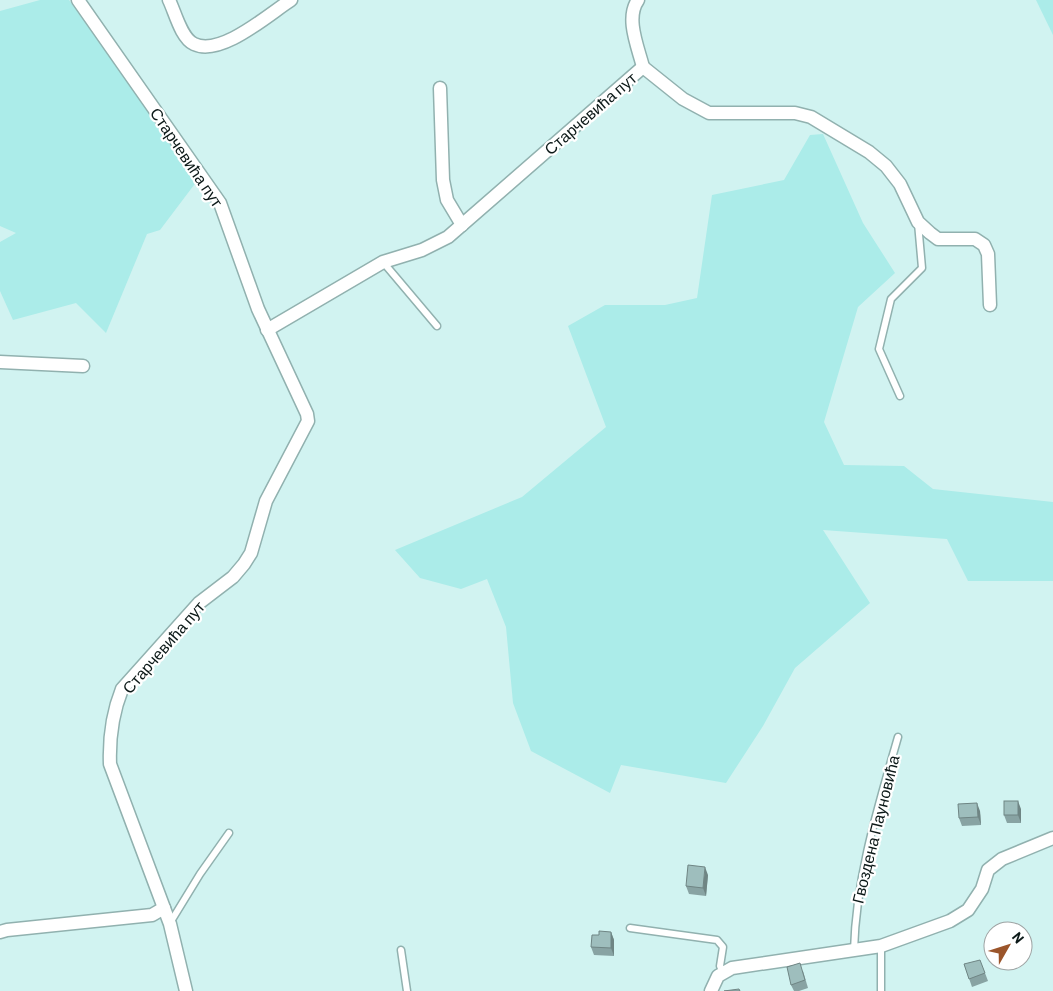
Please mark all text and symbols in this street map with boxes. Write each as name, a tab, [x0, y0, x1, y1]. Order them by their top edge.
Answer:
street label: Старчевића пут	[540, 67, 640, 158]
street label: Старчевића пут	[147, 104, 228, 211]
street label: Старчевића пут	[118, 597, 209, 697]
street label: Гвоздена Пауновића	[847, 753, 903, 905]
north arrow	[983, 921, 1033, 971]
text: N	[1009, 929, 1028, 946]

